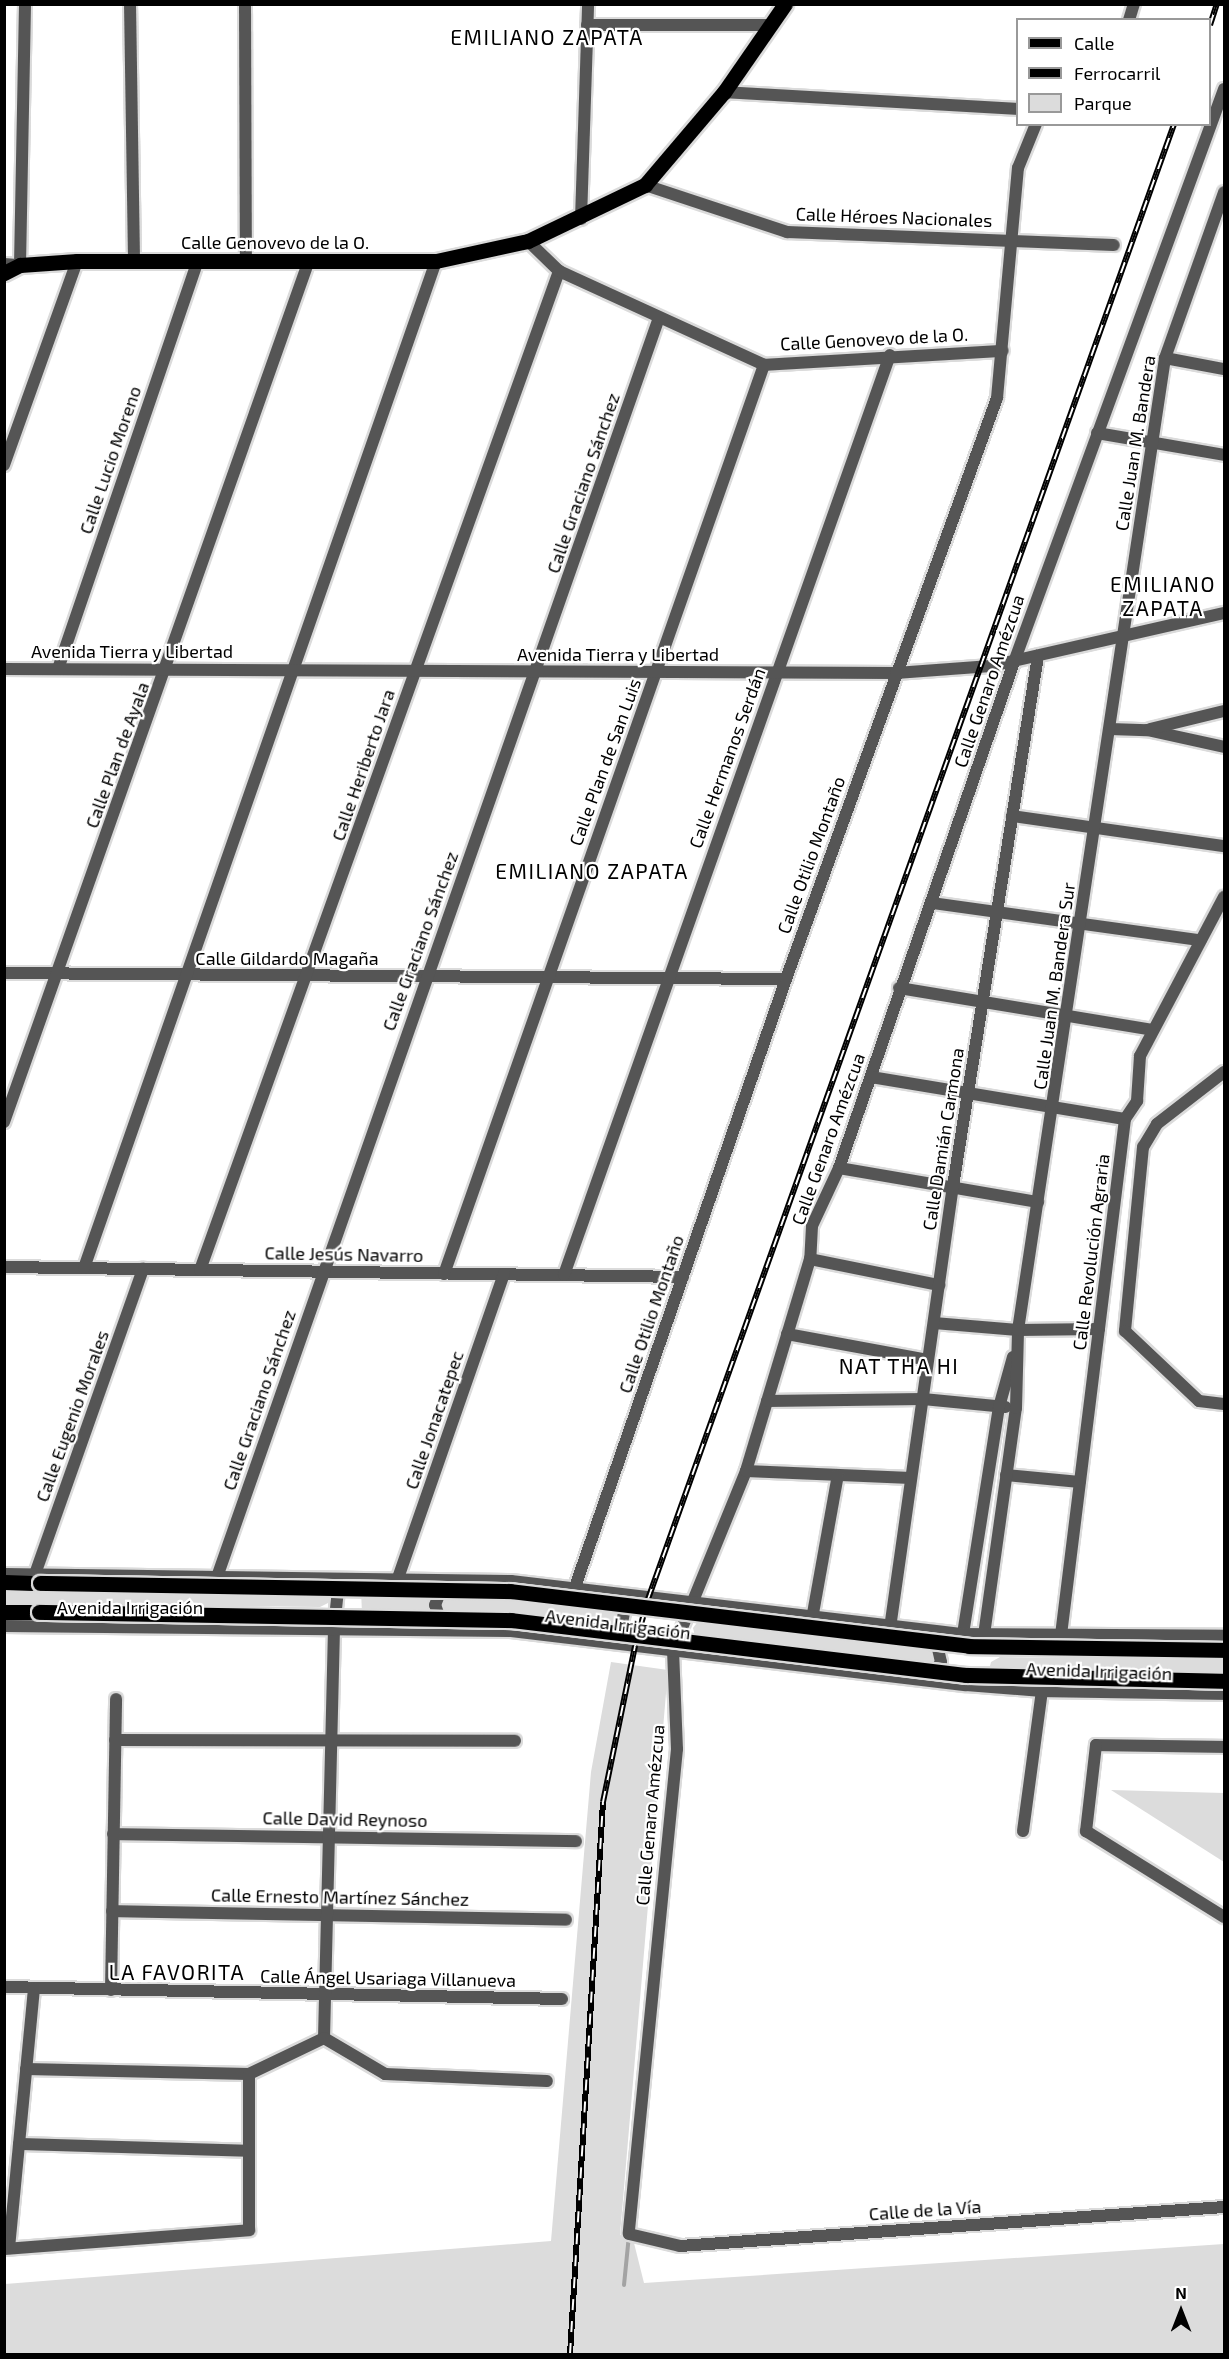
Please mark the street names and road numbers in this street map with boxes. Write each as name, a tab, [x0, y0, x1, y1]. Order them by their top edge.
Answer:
street label: Calle Héroes Nacionales	[795, 203, 993, 231]
street label: Calle Genovevo de la O.	[181, 231, 369, 253]
street label: Calle Genovevo de la O.	[780, 323, 968, 355]
street label: Calle Juan M. Bandera	[1110, 354, 1160, 532]
street label: Calle Lucio Moreno	[75, 383, 145, 537]
street label: Calle Graciano Sánchez	[542, 390, 624, 576]
street label: Calle Genaro Amézcua	[949, 592, 1029, 770]
street label: Avenida Tierra y Libertad	[30, 640, 234, 662]
street label: Avenida Tierra y Libertad	[516, 643, 720, 665]
street label: Calle Hermanos Serdán	[684, 665, 770, 851]
street label: Calle Plan de San Luis	[565, 675, 645, 849]
street label: Calle Plan de Ayala	[80, 679, 154, 831]
street label: Calle Heriberto Jara	[327, 686, 399, 844]
street label: Calle Otilio Montaño	[772, 773, 850, 937]
street label: Calle Graciano Sánchez	[377, 848, 463, 1034]
street label: Calle Juan M. Bandera Sur	[1029, 881, 1079, 1091]
street label: Calle Gildardo Magaña	[195, 947, 379, 969]
street label: Calle Damián Carmona	[918, 1046, 968, 1232]
street label: Calle Genaro Amézcua	[787, 1050, 869, 1228]
street label: Calle Revolución Agraria	[1068, 1152, 1114, 1352]
street label: Calle Otilio Montaño	[614, 1232, 688, 1396]
street label: Calle Jesús Navarro	[264, 1242, 424, 1266]
street label: Calle Graciano Sánchez	[218, 1307, 300, 1493]
street label: Calle Eugenio Morales	[31, 1327, 113, 1505]
street label: Calle Jonacatepec	[400, 1348, 468, 1492]
street label: Avenida Irrigación	[57, 1596, 203, 1618]
street label: Avenida Irrigación	[544, 1604, 692, 1644]
street label: Avenida Irrigación	[1025, 1658, 1173, 1684]
street label: Calle Genaro Amézcua	[631, 1724, 669, 1906]
street label: Calle David Reynoso	[262, 1807, 428, 1831]
street label: Calle Ernesto Martínez Sánchez	[211, 1884, 469, 1910]
street label: Calle Ángel Usariaga Villanueva	[259, 1965, 517, 1991]
street label: Calle de la Vía	[868, 2195, 982, 2225]

